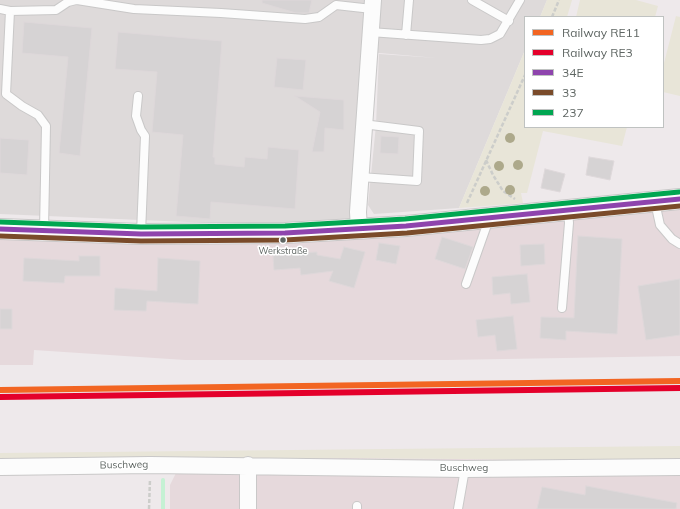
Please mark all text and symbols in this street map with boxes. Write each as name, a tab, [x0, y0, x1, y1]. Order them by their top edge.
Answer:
legend	[524, 16, 664, 128]
text: Railway RE11	[562, 25, 640, 40]
text: Railway RE3	[562, 45, 633, 60]
text: 34E	[562, 65, 583, 80]
text: 33	[562, 85, 576, 100]
text: 237	[562, 105, 584, 120]
marker: Werkstraße	[278, 235, 288, 245]
place label: Werkstraße	[259, 246, 307, 256]
street label: Buschweg	[100, 459, 148, 471]
street label: Buschweg	[440, 462, 488, 474]

